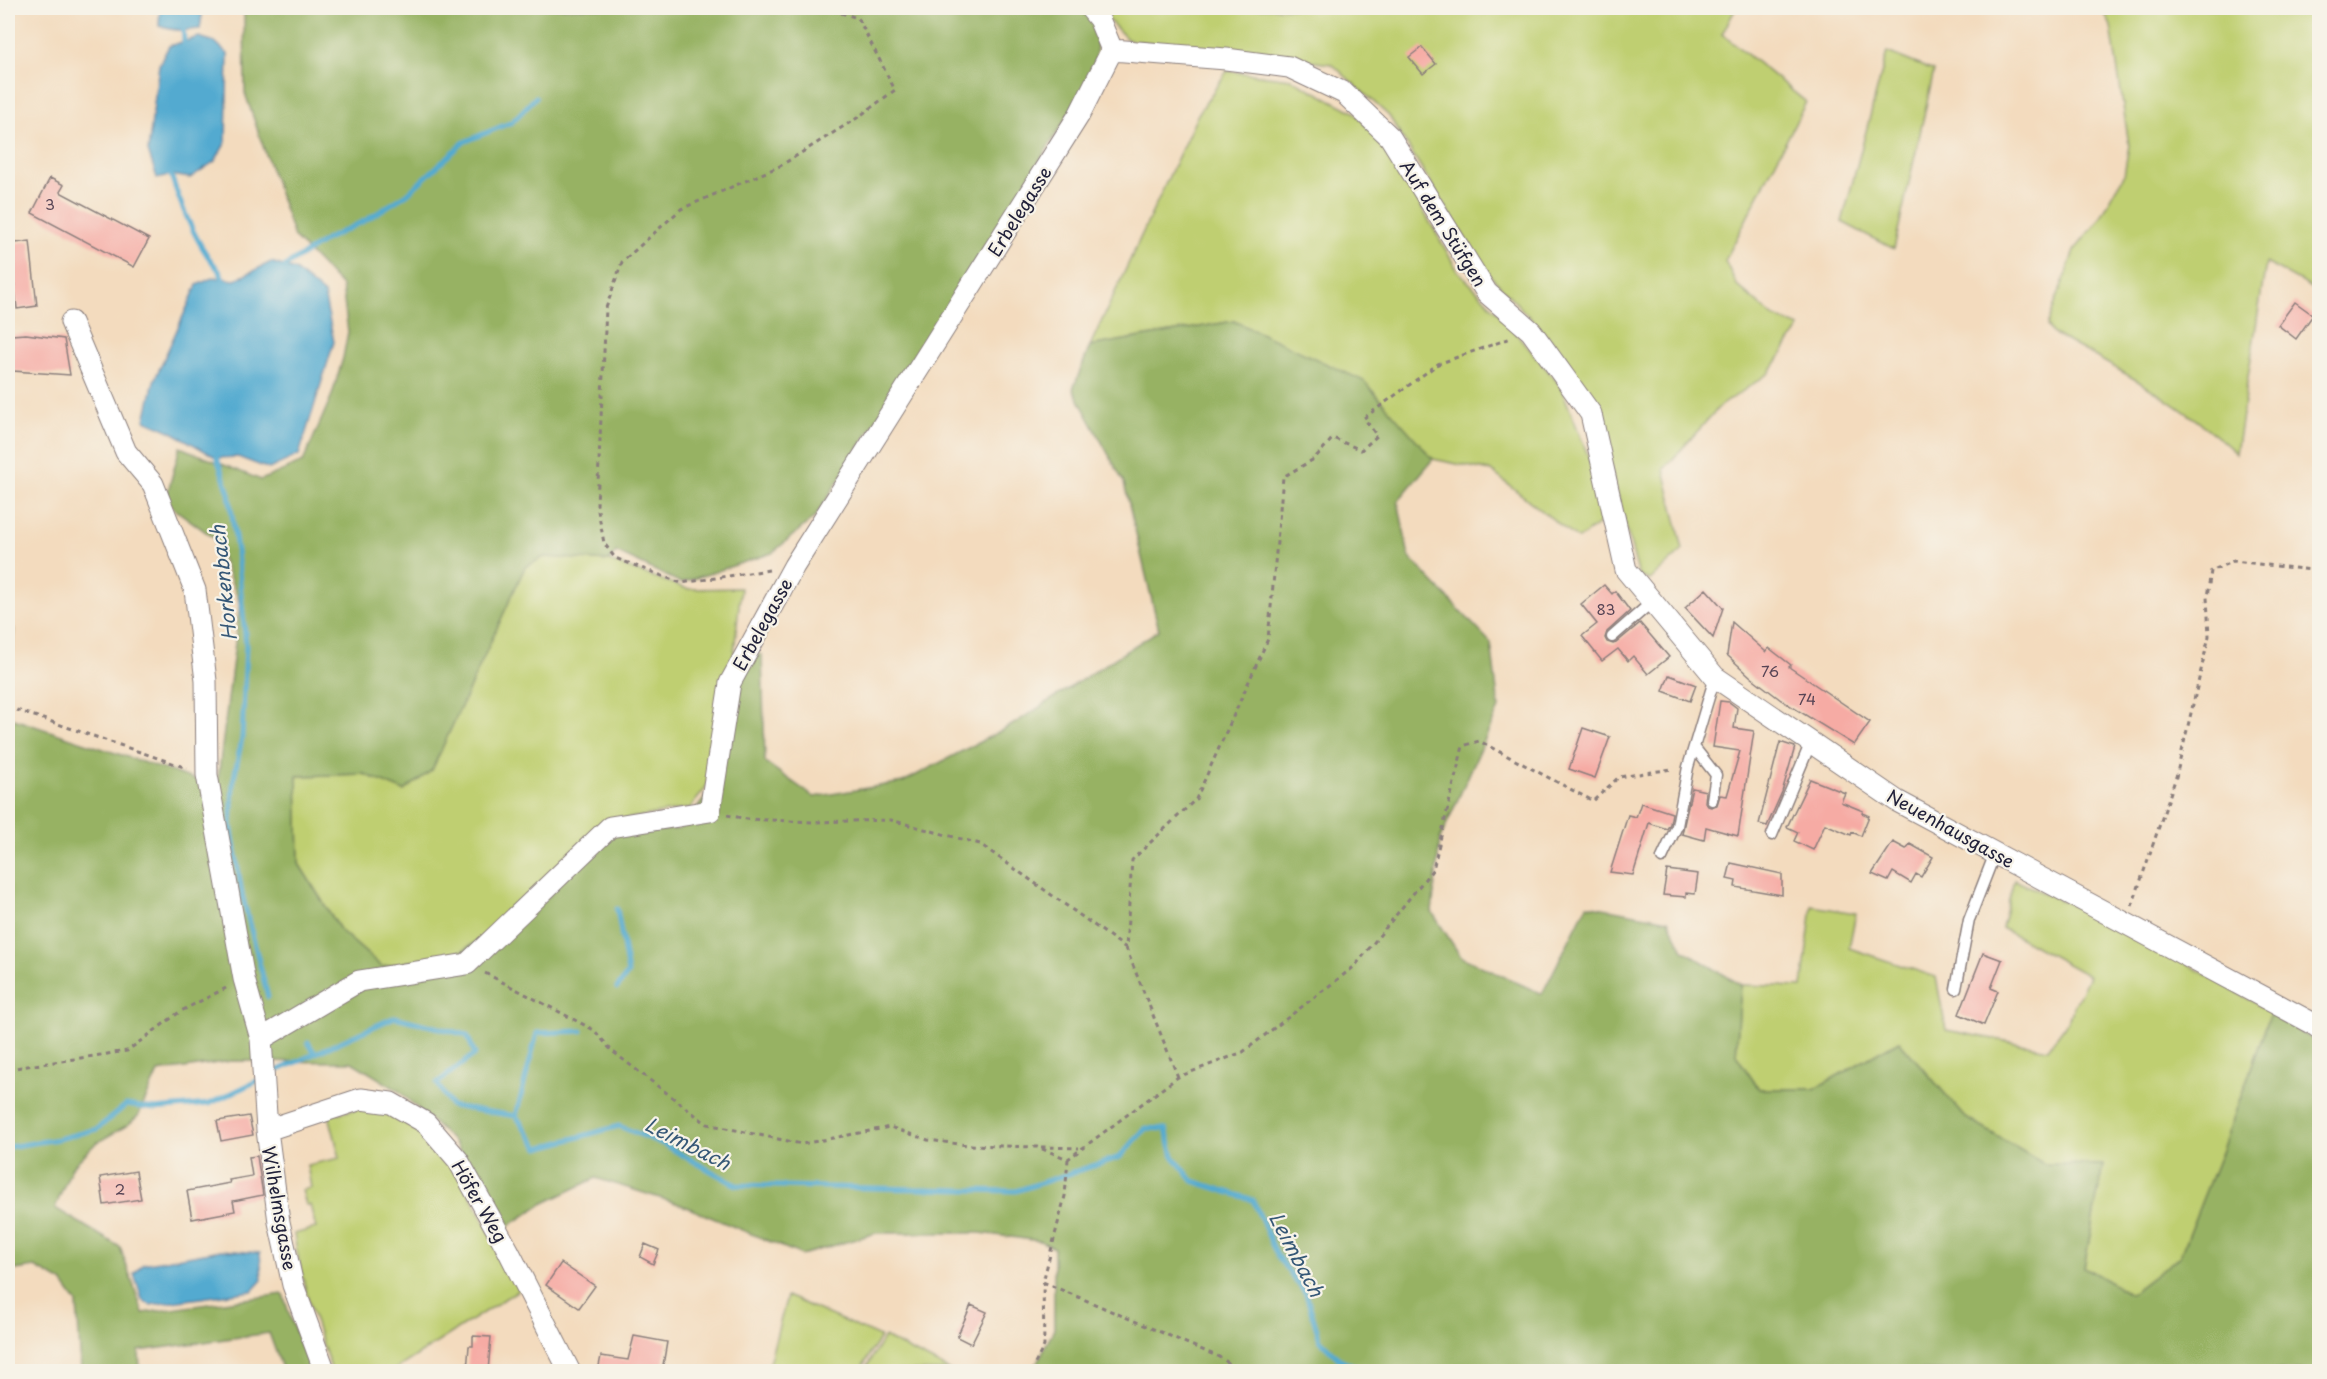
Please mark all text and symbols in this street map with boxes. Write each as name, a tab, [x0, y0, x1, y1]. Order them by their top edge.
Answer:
street label: Auf dem Stüfgen	[1394, 154, 1494, 292]
street label: Erbelegasse	[980, 160, 1058, 262]
house number: 3	[45, 192, 55, 215]
water label: Horkenbach	[202, 523, 244, 642]
street label: Erbelegasse	[725, 573, 799, 675]
house number: 83	[1596, 597, 1616, 620]
house number: 76	[1761, 659, 1779, 682]
house number: 74	[1798, 687, 1816, 710]
street label: Neuenhausgasse	[1882, 782, 2020, 874]
water label: Leimbach	[640, 1109, 736, 1177]
street label: Wilhelmsgasse	[256, 1144, 304, 1272]
street label: Höfer Weg	[445, 1155, 515, 1247]
house number: 2	[115, 1177, 125, 1200]
water label: Leimbach	[1262, 1206, 1332, 1302]

